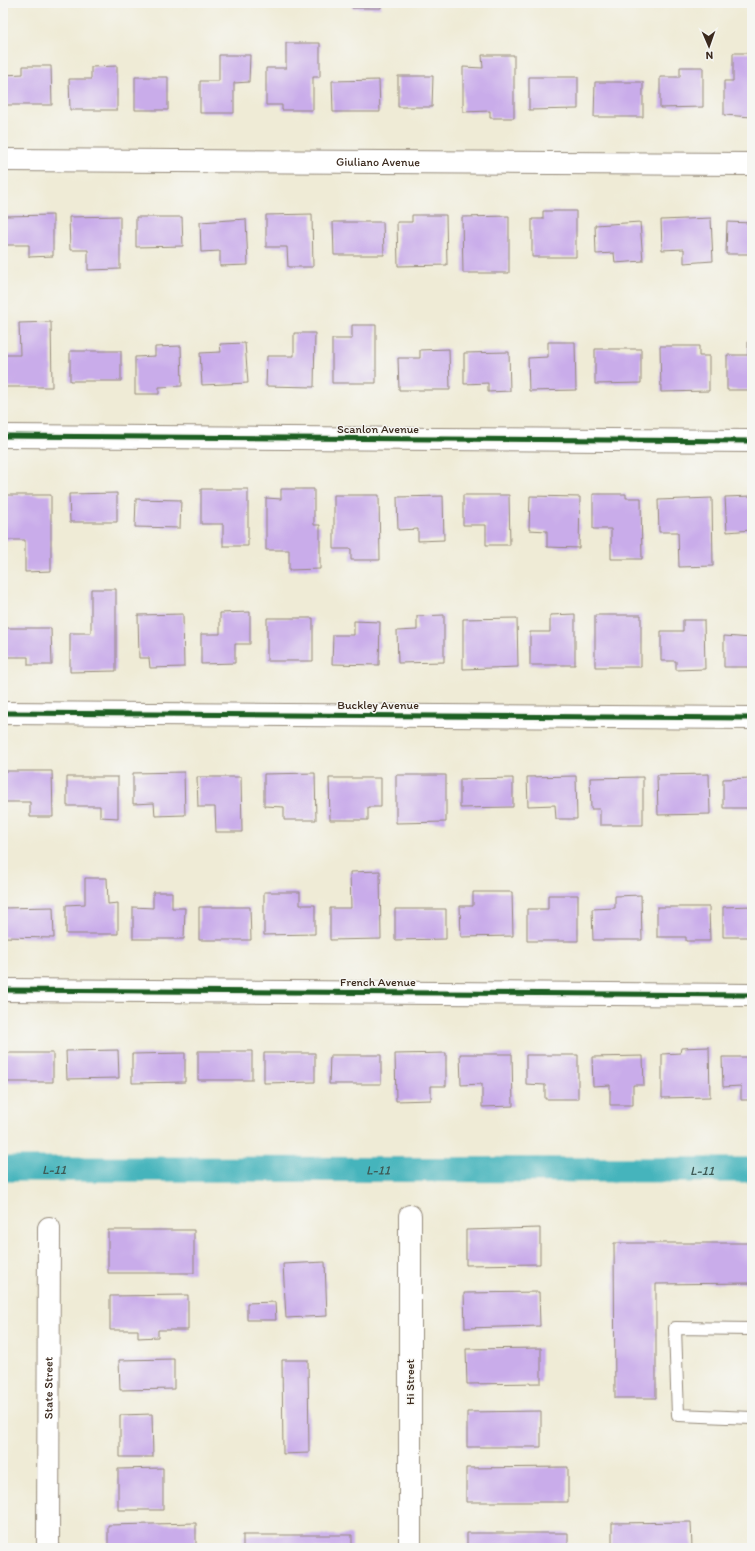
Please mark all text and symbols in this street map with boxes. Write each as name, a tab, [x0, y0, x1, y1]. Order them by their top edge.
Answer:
north arrow	[689, 26, 729, 66]
text: N	[705, 49, 713, 62]
street label: Giuliano Avenue	[336, 155, 420, 169]
street label: Scanlon Avenue	[337, 422, 419, 436]
street label: Buckley Avenue	[337, 698, 419, 712]
street label: French Avenue	[340, 975, 416, 989]
water label: L-11	[42, 1162, 67, 1177]
water label: L-11	[366, 1162, 391, 1177]
water label: L-11	[690, 1162, 715, 1177]
street label: State Street	[41, 1356, 56, 1419]
street label: Hi Street	[403, 1359, 417, 1405]

